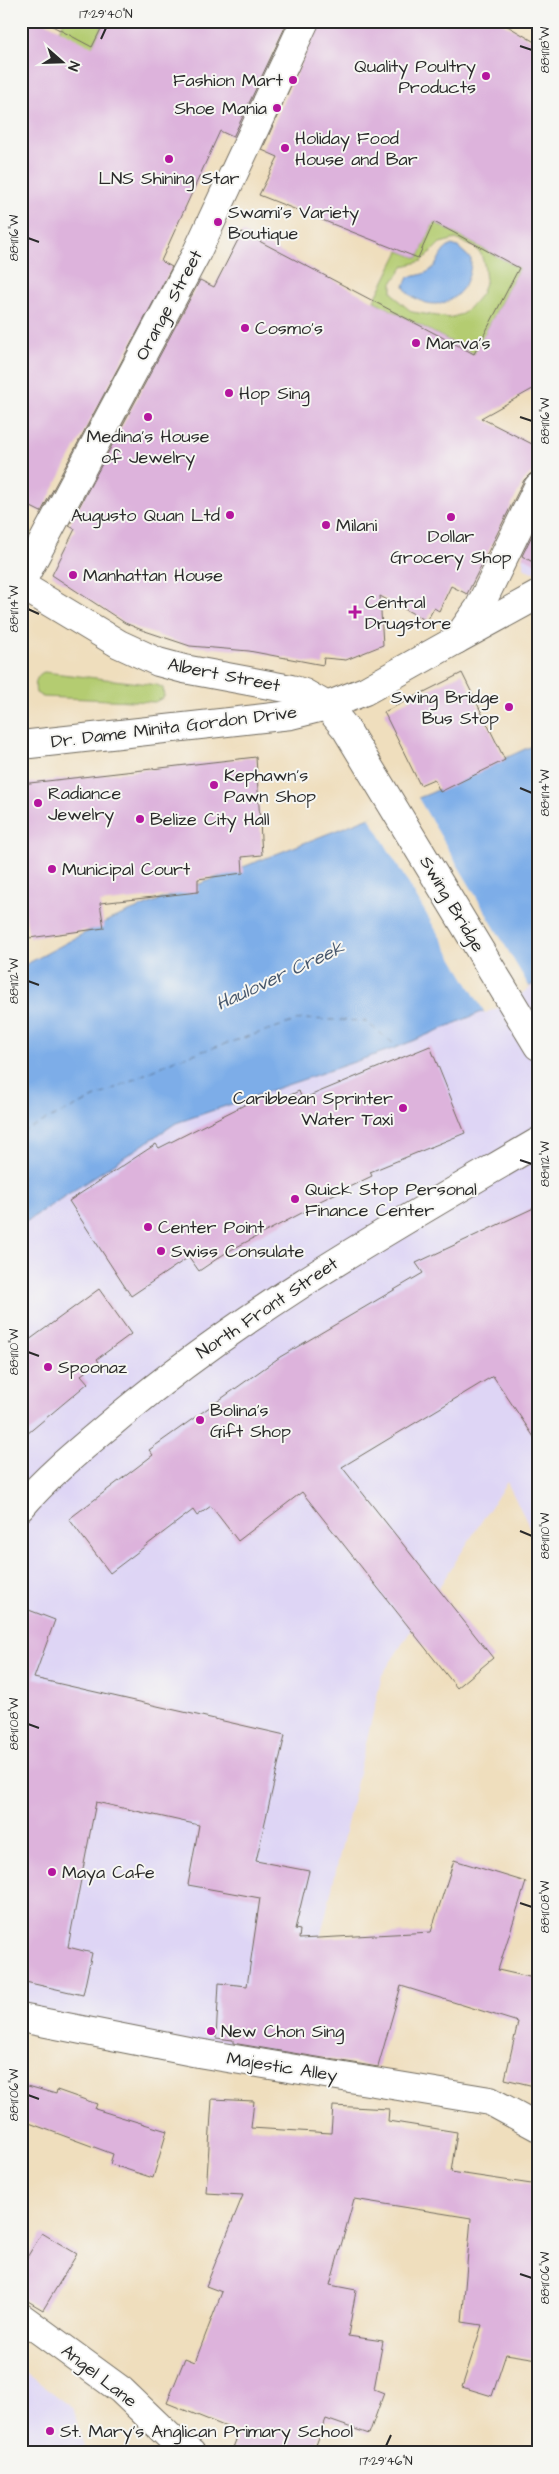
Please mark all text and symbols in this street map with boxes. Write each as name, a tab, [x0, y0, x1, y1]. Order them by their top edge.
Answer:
text: 17°29'40"N	[79, 6, 133, 23]
text: 88°11'18"W	[537, 26, 554, 73]
north arrow	[38, 38, 88, 88]
place label: Quality Poultry Products	[354, 54, 476, 100]
text: N	[62, 59, 84, 74]
place label: Fashion Mart	[173, 68, 284, 93]
marker: Quality Poultry Products	[480, 70, 492, 82]
marker: Fashion Mart	[287, 74, 299, 86]
place label: Shoe Mania	[175, 96, 267, 121]
marker: Shoe Mania	[271, 102, 283, 114]
place label: Holiday Food House and Bar	[295, 126, 418, 172]
marker: Holiday Food House and Bar	[279, 142, 291, 154]
marker: LNS Shining Star	[163, 153, 175, 165]
place label: LNS Shining Star	[99, 166, 240, 192]
place label: Swami's Variety Boutique	[228, 200, 359, 246]
text: 88°11'16"W	[6, 214, 23, 261]
marker: Swami's Variety Boutique	[212, 216, 224, 228]
street label: Orange Street	[129, 245, 210, 365]
place label: Cosmo's	[255, 316, 323, 341]
marker: Cosmo's	[239, 322, 251, 334]
place label: Marva's	[426, 331, 490, 356]
marker: Marva's	[410, 337, 422, 349]
place label: Hop Sing	[239, 381, 310, 407]
marker: Hop Sing	[223, 387, 235, 399]
text: 88°11'16"W	[537, 397, 554, 444]
marker: Medina's House of Jewelry	[142, 411, 154, 423]
place label: Medina's House of Jewelry	[87, 424, 210, 471]
place label: Augusto Quan Ltd	[71, 503, 220, 529]
marker: Augusto Quan Ltd	[224, 509, 236, 521]
marker: Dollar Grocery Shop	[445, 511, 457, 523]
place label: Milani	[336, 513, 378, 538]
marker: Milani	[320, 519, 332, 531]
place label: Dollar Grocery Shop	[390, 524, 512, 571]
place label: Manhattan House	[83, 563, 223, 588]
marker: Manhattan House	[67, 569, 79, 581]
text: 88°11'14"W	[6, 585, 23, 633]
place label: Central Drugstore	[365, 590, 451, 637]
marker: Central Drugstore	[349, 606, 361, 618]
street label: Albert Street	[166, 652, 283, 698]
place label: Swing Bridge Bus Stop	[391, 685, 499, 731]
street label: Dr. Dame Minita Gordon Drive	[50, 699, 299, 754]
marker: Swing Bridge Bus Stop	[503, 701, 515, 713]
place label: Kephawn's Pawn Shop	[224, 763, 316, 809]
text: 88°11'14"W	[537, 769, 554, 817]
marker: Kephawn's Pawn Shop	[208, 779, 220, 791]
place label: Radiance Jewelry	[48, 781, 121, 828]
marker: Radiance Jewelry	[32, 797, 44, 809]
place label: Belize City Hall	[150, 807, 270, 833]
marker: Belize City Hall	[134, 813, 146, 825]
street label: Swing Bridge	[413, 851, 491, 957]
place label: Municipal Court	[62, 857, 191, 882]
marker: Municipal Court	[46, 863, 58, 875]
water label: Haulover Creek	[211, 934, 349, 1018]
text: 88°11'12"W	[6, 957, 23, 1004]
place label: Caribbean Sprinter Water Taxi	[233, 1086, 393, 1132]
marker: Caribbean Sprinter Water Taxi	[397, 1102, 409, 1114]
text: 88°11'12"W	[537, 1140, 554, 1187]
place label: Quick Stop Personal Finance Center	[305, 1177, 477, 1223]
marker: Quick Stop Personal Finance Center	[289, 1193, 301, 1205]
place label: Center Point	[158, 1215, 265, 1240]
marker: Center Point	[142, 1221, 154, 1233]
place label: Swiss Consulate	[171, 1239, 304, 1264]
marker: Swiss Consulate	[155, 1245, 167, 1257]
street label: North Front Street	[191, 1251, 344, 1365]
text: 88°11'10"W	[6, 1328, 23, 1375]
place label: Spoonaz	[58, 1355, 127, 1380]
marker: Spoonaz	[42, 1361, 54, 1373]
place label: Bolina's Gift Shop	[210, 1398, 291, 1444]
marker: Bolina's Gift Shop	[194, 1414, 206, 1426]
text: 88°11'10"W	[537, 1512, 554, 1559]
text: 88°11'08"W	[6, 1697, 23, 1750]
place label: Maya Cafe	[62, 1860, 155, 1886]
marker: Maya Cafe	[46, 1866, 58, 1878]
text: 88°11'08"W	[537, 1880, 554, 1933]
place label: New Chon Sing	[221, 2019, 344, 2045]
marker: New Chon Sing	[205, 2025, 217, 2037]
street label: Majestic Alley	[225, 2046, 339, 2089]
text: 88°11'06"W	[6, 2068, 23, 2121]
text: 88°11'06"W	[537, 2251, 554, 2304]
street label: Angel Lane	[55, 2338, 142, 2414]
place label: St. Mary's Anglican Primary School	[60, 2419, 353, 2445]
marker: St. Mary's Anglican Primary School	[44, 2425, 56, 2437]
text: 17°29'46"N	[359, 2453, 413, 2470]

